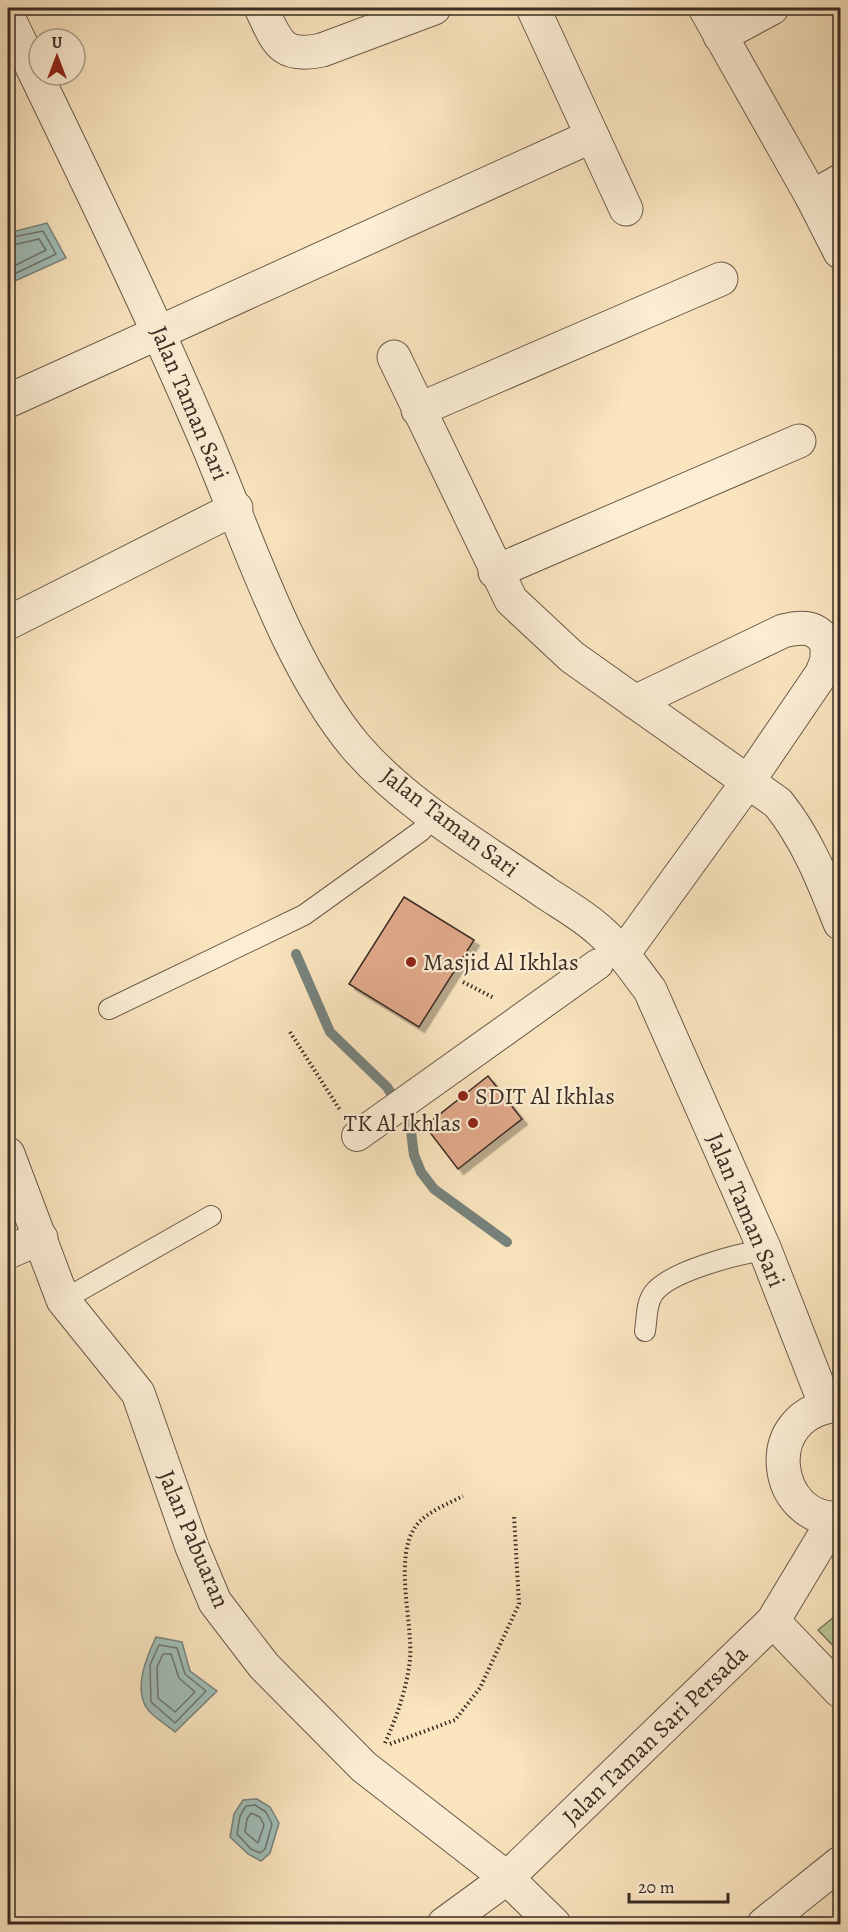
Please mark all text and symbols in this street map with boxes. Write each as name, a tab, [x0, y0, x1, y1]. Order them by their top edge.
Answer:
north arrow	[27, 27, 87, 87]
text: U	[52, 32, 63, 54]
street label: Jalan Taman Sari	[143, 321, 237, 485]
street label: Jalan Taman Sari	[375, 760, 525, 884]
place label: Masjid Al Ikhlas	[423, 946, 579, 978]
marker: Masjid Al Ikhlas	[404, 955, 418, 969]
place label: SDIT Al Ikhlas	[475, 1080, 615, 1112]
marker: SDIT Al Ikhlas	[456, 1089, 470, 1103]
place label: TK Al Ikhlas	[344, 1107, 461, 1139]
marker: TK Al Ikhlas	[466, 1116, 480, 1130]
street label: Jalan Taman Sari	[699, 1128, 793, 1292]
street label: Jalan Pabuaran	[151, 1465, 237, 1613]
street label: Jalan Taman Sari Persada	[555, 1637, 755, 1832]
scale bar	[629, 1866, 728, 1904]
text: 20 m	[638, 1875, 675, 1899]

